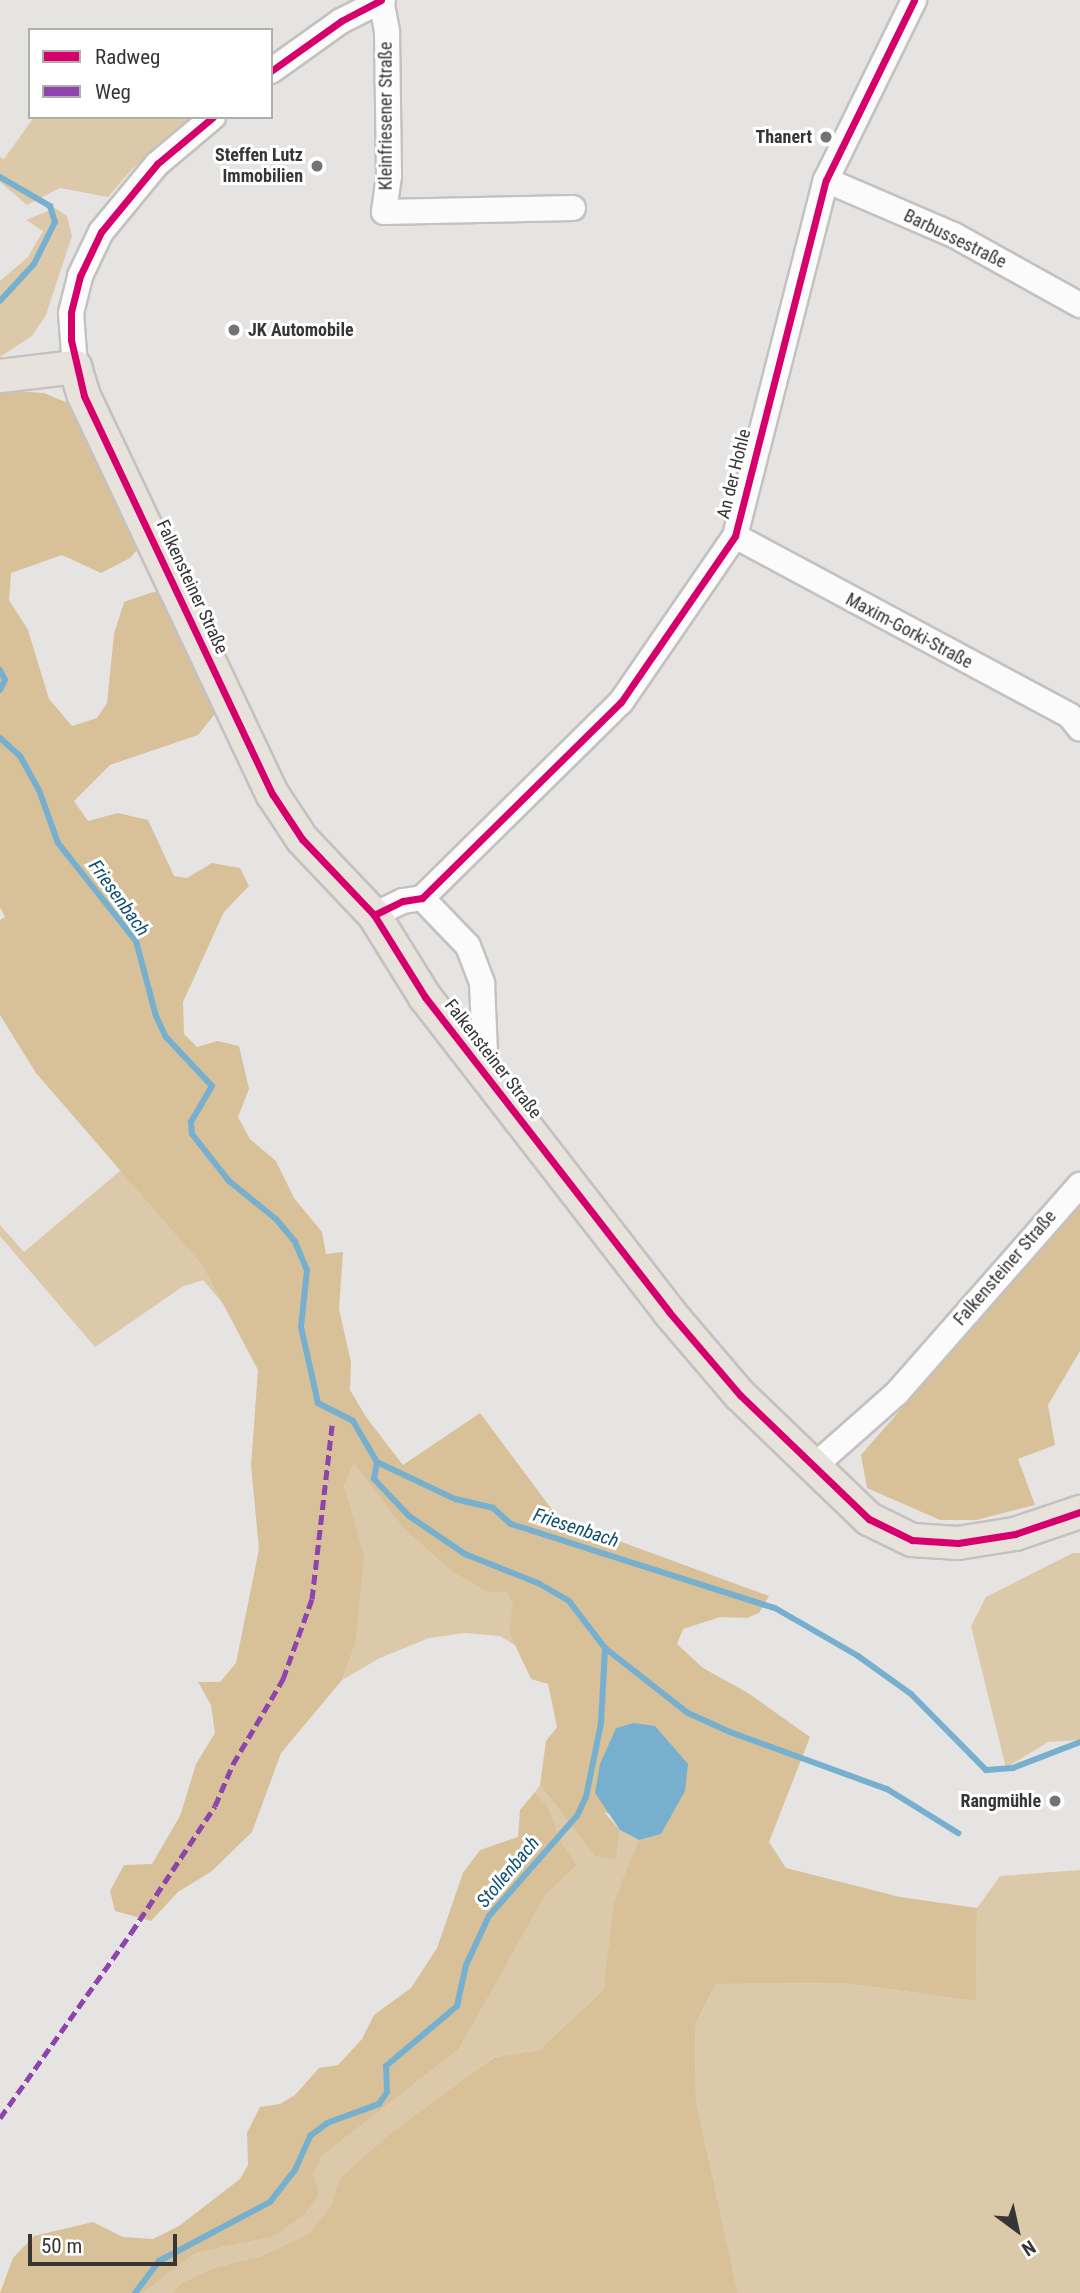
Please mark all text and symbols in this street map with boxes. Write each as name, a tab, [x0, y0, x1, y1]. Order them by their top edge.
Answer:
legend	[28, 28, 273, 119]
street label: Kleinfriesener Straße	[375, 42, 397, 190]
text: Radweg	[95, 45, 160, 69]
text: Weg	[95, 80, 131, 104]
place label: Thanert	[756, 126, 812, 148]
marker: Thanert	[818, 129, 834, 145]
place label: Steffen Lutz Immobilien	[215, 145, 303, 188]
marker: Steffen Lutz Immobilien	[309, 158, 325, 174]
street label: Barbussestraße	[900, 205, 1010, 273]
place label: JK Automobile	[248, 319, 354, 341]
marker: JK Automobile	[226, 322, 242, 338]
street label: An der Hohle	[712, 427, 756, 521]
street label: Falkensteiner Straße	[152, 517, 232, 657]
street label: Maxim-Gorki-Straße	[842, 589, 976, 673]
water label: Friesenbach	[84, 856, 154, 940]
street label: Falkensteiner Straße	[440, 995, 546, 1123]
street label: Falkensteiner Straße	[949, 1206, 1061, 1330]
water label: Friesenbach	[530, 1503, 622, 1553]
place label: Rangmühle	[960, 1790, 1041, 1812]
marker: Rangmühle	[1047, 1793, 1063, 1809]
water label: Stollenbach	[472, 1832, 544, 1912]
north arrow	[982, 2195, 1052, 2265]
scale bar	[32, 2220, 180, 2264]
text: 50 m	[41, 2234, 82, 2258]
text: N	[1018, 2235, 1040, 2261]

